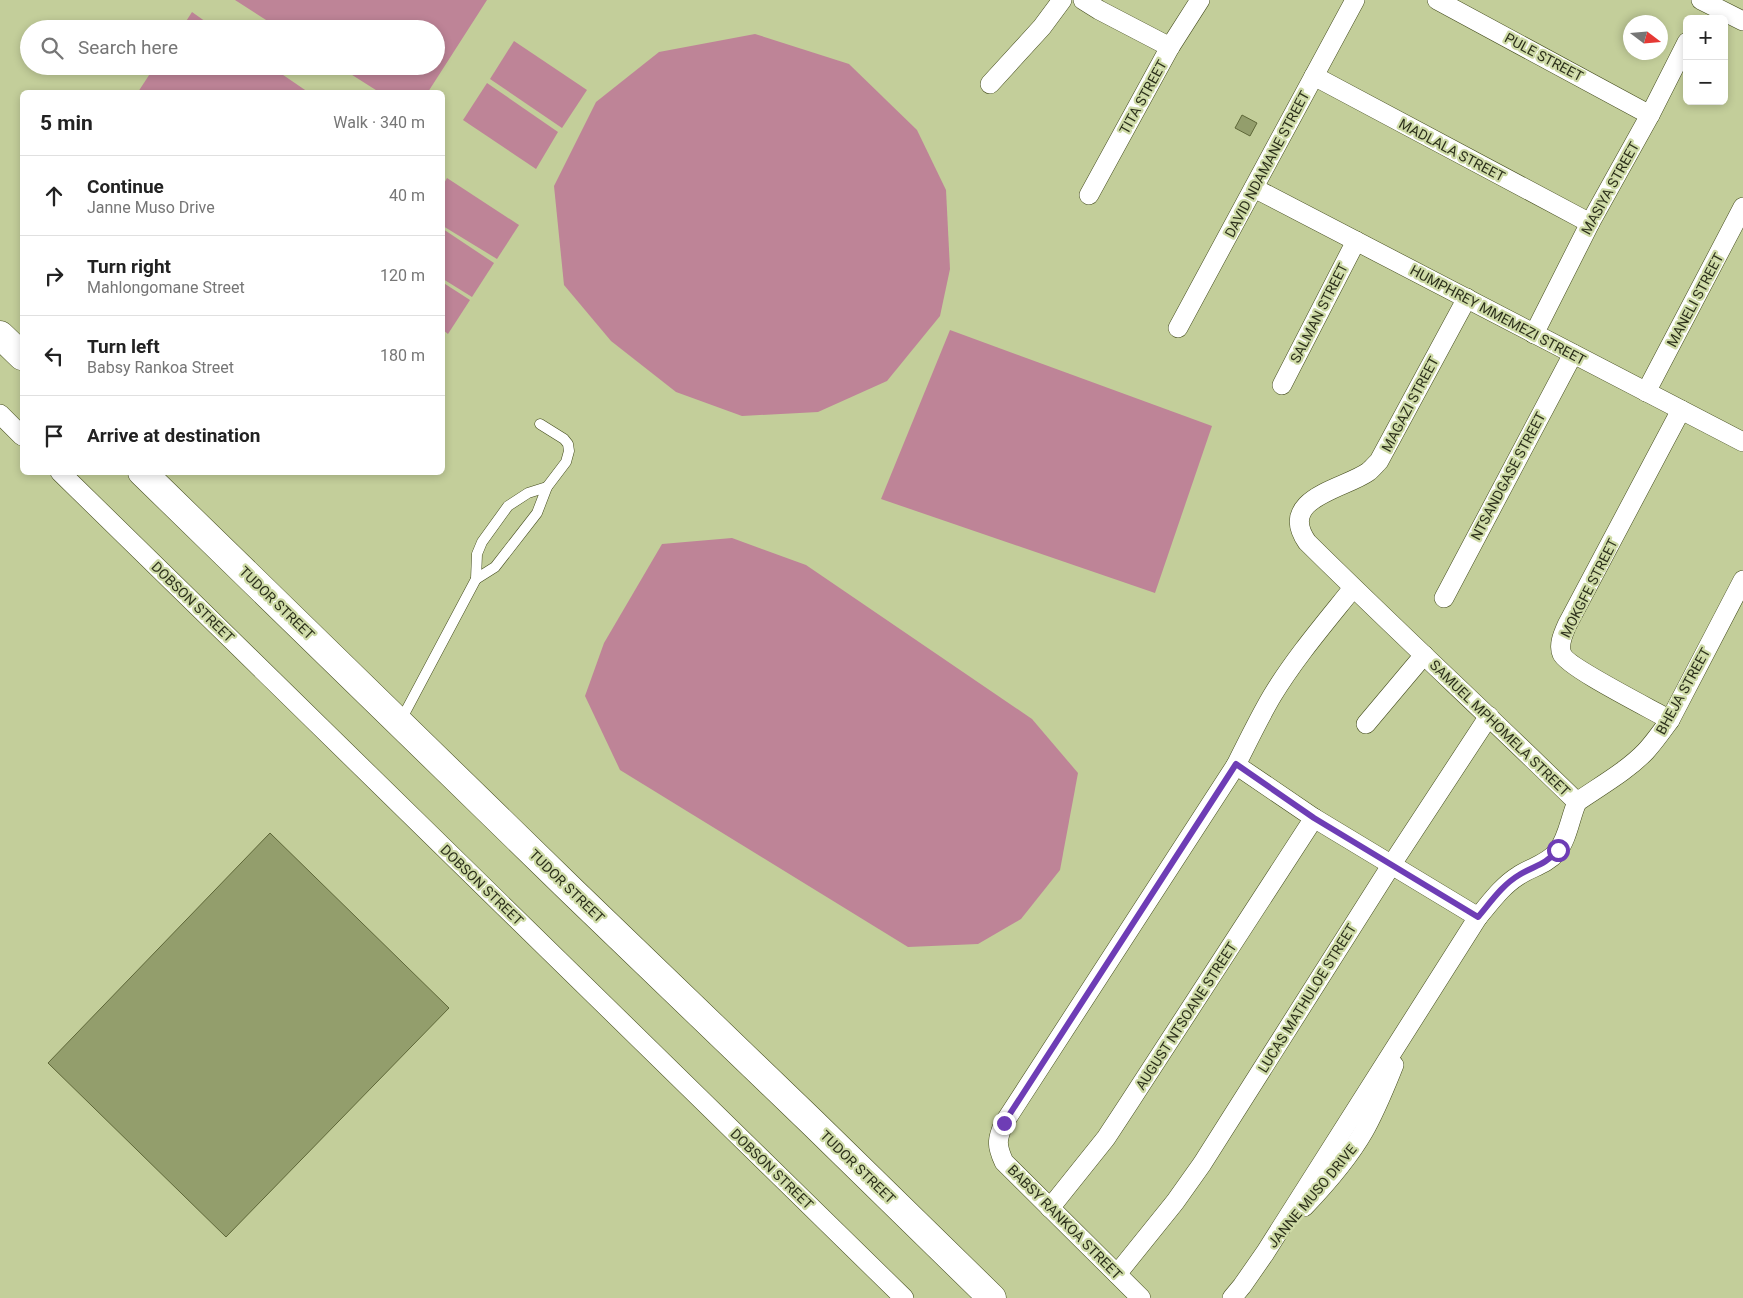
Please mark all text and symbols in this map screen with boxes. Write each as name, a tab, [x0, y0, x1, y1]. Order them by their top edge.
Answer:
north arrow	[1623, 15, 1668, 60]
map controls	[1683, 15, 1728, 105]
button: +	[1683, 15, 1728, 60]
search box	[20, 20, 445, 75]
street label: PULE STREET	[1502, 30, 1587, 85]
icon: search	[38, 34, 66, 62]
text: Search here	[78, 36, 178, 59]
street label: TITA STREET	[1116, 57, 1170, 137]
button: −	[1683, 60, 1728, 105]
street label: DAVID NDAMANE STREET	[1222, 87, 1313, 240]
text: 5 min	[40, 111, 93, 135]
text: Walk · 340 m	[333, 113, 425, 132]
street label: MADLALA STREET	[1396, 115, 1508, 185]
street label: MASIYA STREET	[1578, 138, 1642, 237]
text: Continue	[87, 175, 164, 198]
icon: ahead	[40, 182, 68, 210]
text: 40 m	[389, 186, 425, 205]
text: Janne Muso Drive	[87, 198, 215, 217]
street label: MANELI STREET	[1664, 250, 1727, 350]
text: Turn right	[87, 255, 171, 278]
street label: SALMAN STREET	[1287, 260, 1351, 365]
icon: right	[40, 262, 68, 290]
street label: HUMPHREY MMEMEZI STREET	[1407, 262, 1589, 368]
text: 120 m	[380, 266, 425, 285]
text: Mahlongomane Street	[87, 278, 245, 297]
text: Turn left	[87, 335, 160, 358]
icon: left	[40, 342, 68, 370]
text: 180 m	[380, 346, 425, 365]
street label: MAGAZI STREET	[1378, 353, 1442, 454]
text: Babsy Rankoa Street	[87, 358, 234, 377]
street label: NTSANDGASE STREET	[1467, 409, 1549, 543]
icon: arrive	[40, 422, 68, 450]
text: Arrive at destination	[87, 424, 260, 447]
street label: MOKGFE STREET	[1557, 535, 1621, 640]
street label: DOBSON STREET	[148, 559, 238, 646]
street label: TUDOR STREET	[236, 563, 318, 643]
street label: BHEJA STREET	[1653, 644, 1714, 737]
street label: SAMUEL MPHOMELA STREET	[1427, 657, 1574, 800]
route start	[1547, 839, 1570, 862]
street label: DOBSON STREET	[437, 842, 527, 929]
street label: TUDOR STREET	[526, 846, 608, 926]
street label: LUCAS MATHULOE STREET	[1255, 920, 1360, 1075]
street label: AUGUST NTSOANE STREET	[1132, 939, 1240, 1093]
route end	[993, 1112, 1016, 1135]
street label: DOBSON STREET	[727, 1126, 817, 1213]
street label: TUDOR STREET	[817, 1127, 899, 1207]
street label: JANNE MUSO DRIVE	[1264, 1141, 1360, 1251]
street label: BABSY RANKOA STREET	[1005, 1162, 1126, 1283]

